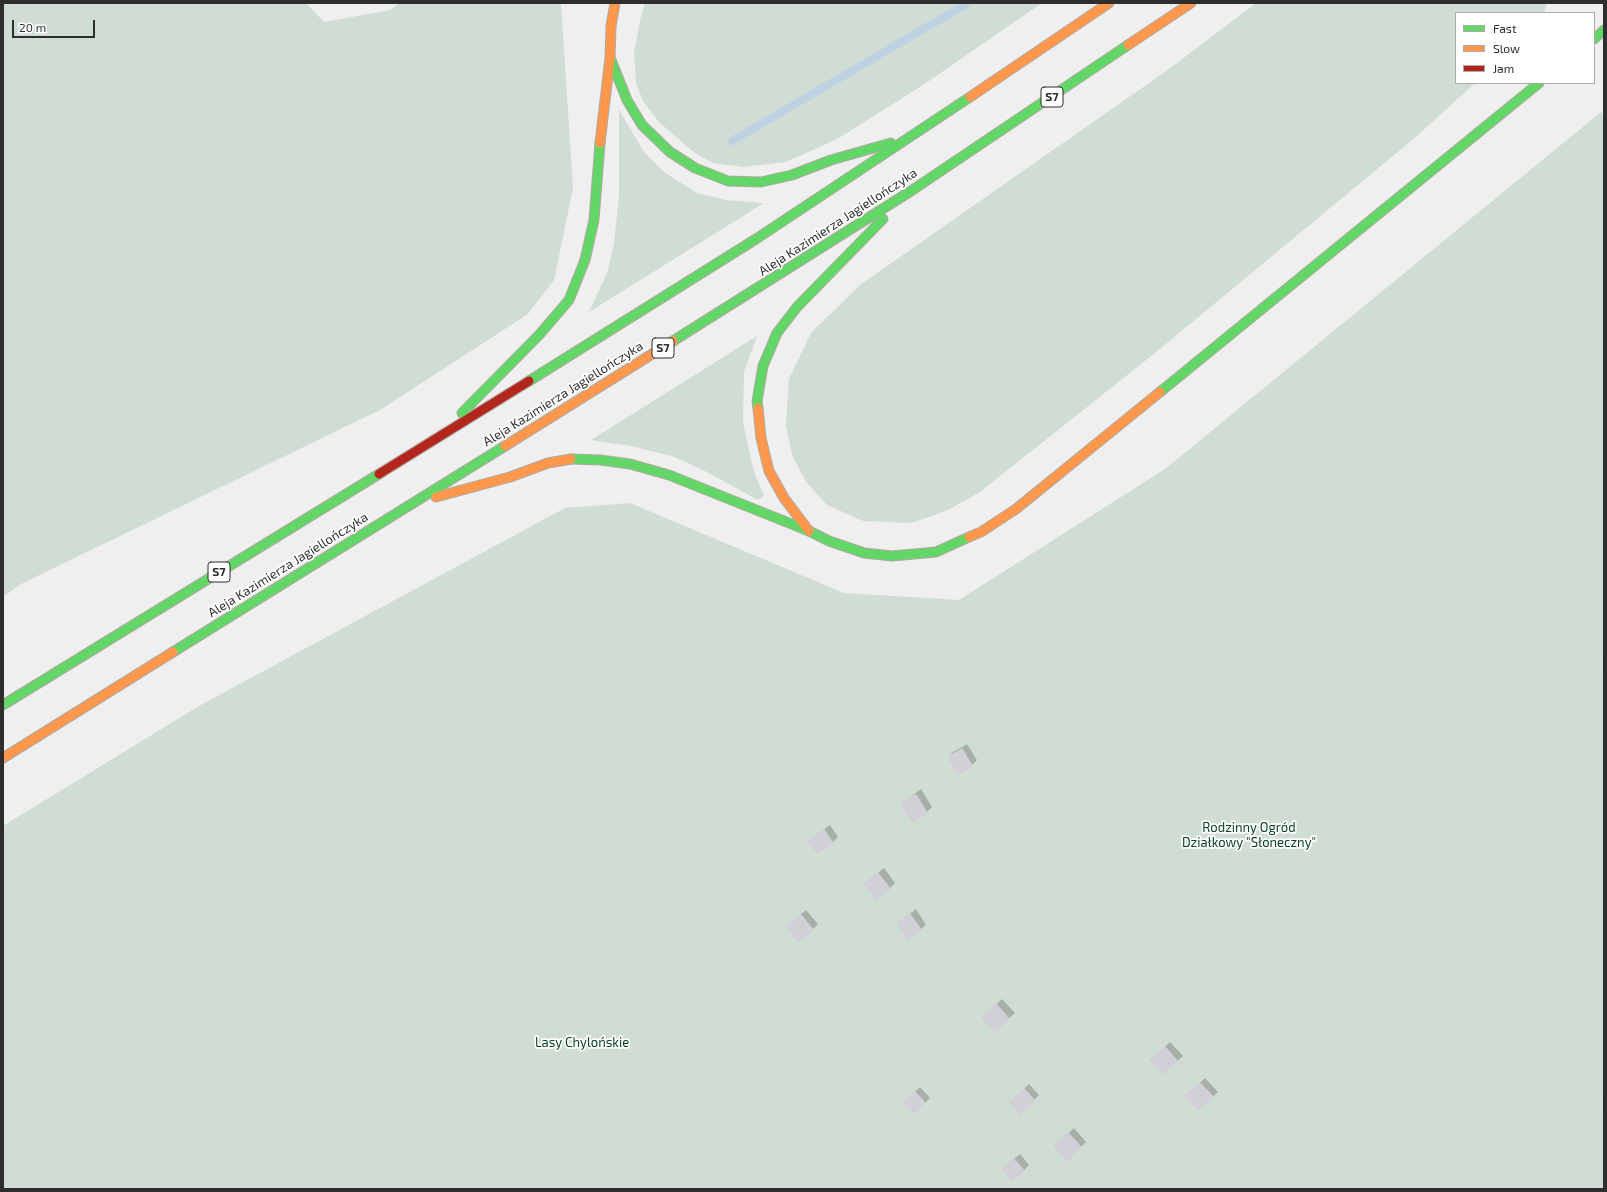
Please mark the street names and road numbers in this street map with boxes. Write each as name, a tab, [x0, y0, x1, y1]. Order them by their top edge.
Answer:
road number: S7	[1041, 87, 1063, 107]
street label: Aleja Kazimierza Jagiellończyka	[756, 165, 920, 279]
street label: Aleja Kazimierza Jagiellończyka	[480, 338, 646, 450]
road number: S7	[652, 338, 674, 358]
street label: Aleja Kazimierza Jagiellończyka	[205, 509, 371, 621]
road number: S7	[208, 562, 230, 582]

